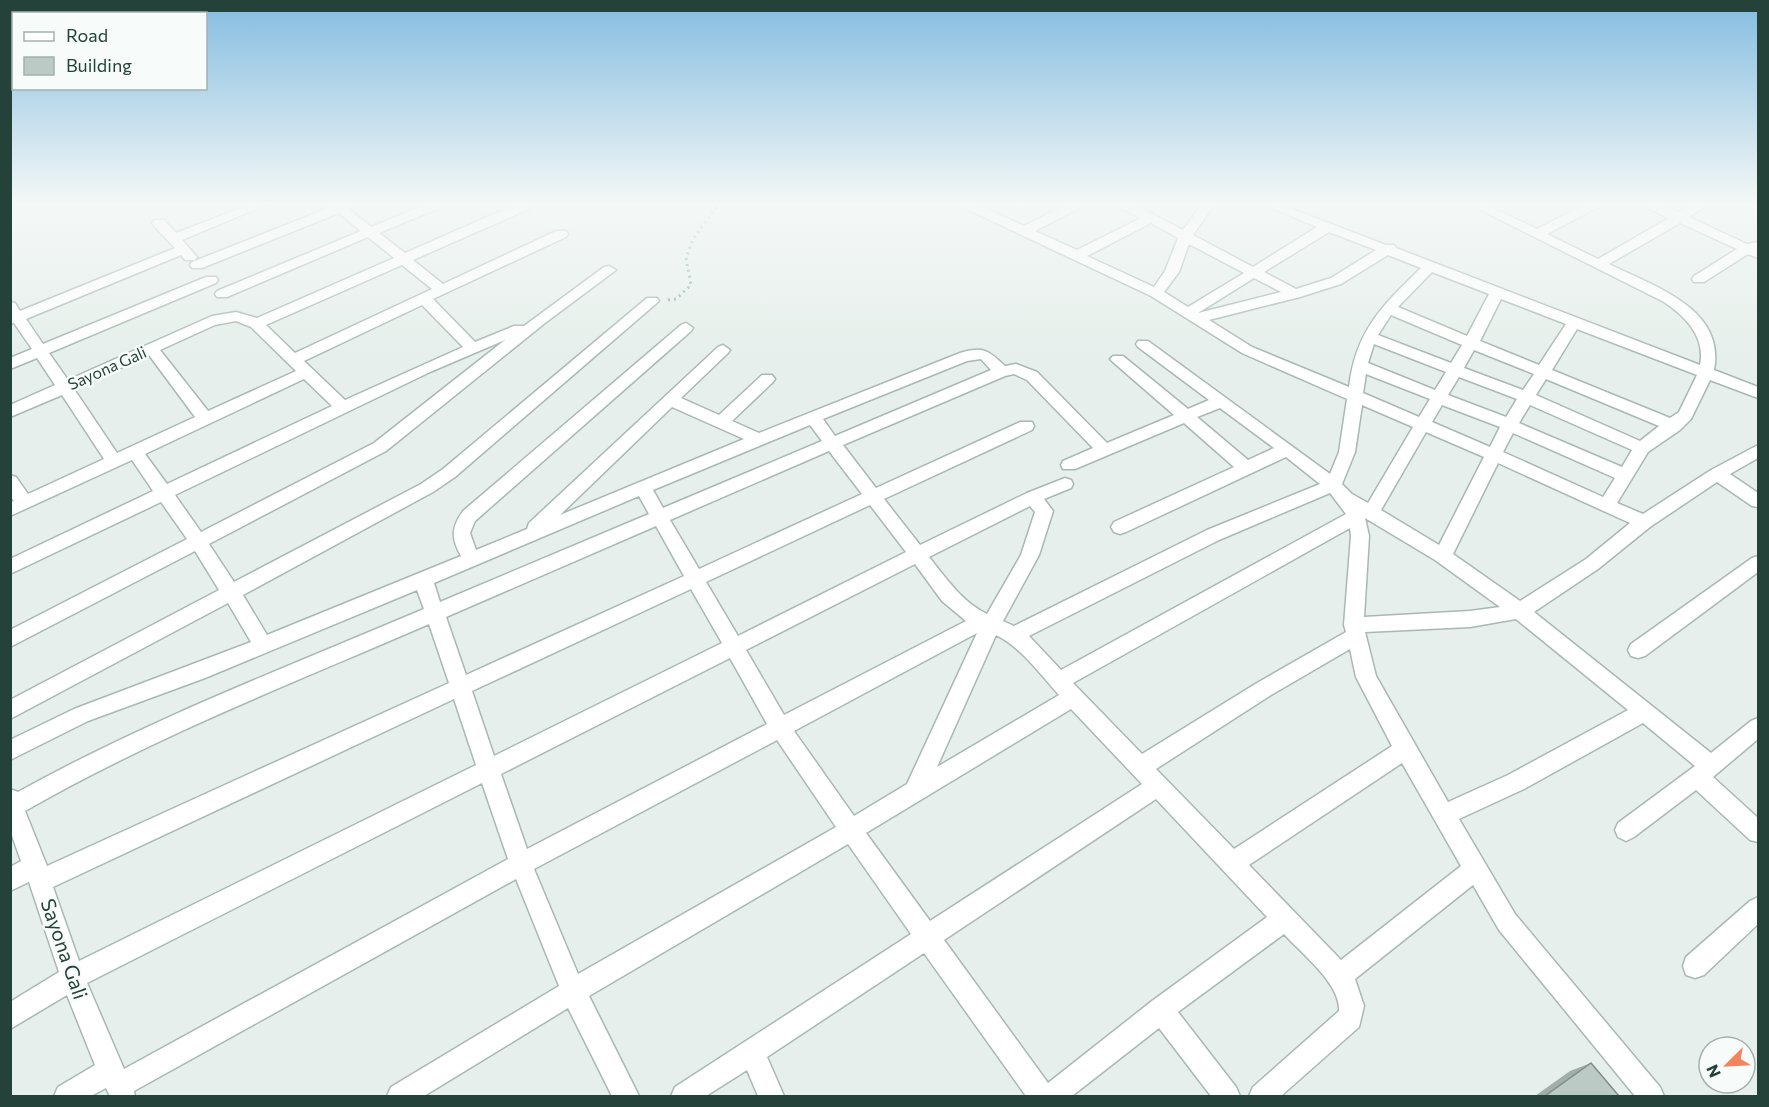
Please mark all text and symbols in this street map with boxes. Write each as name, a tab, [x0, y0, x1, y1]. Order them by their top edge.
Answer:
legend	[12, 12, 207, 90]
text: Road	[66, 24, 108, 46]
text: Building	[66, 54, 132, 76]
street label: Sayona Gali	[65, 342, 149, 393]
street label: Sayona Gali	[37, 895, 93, 1002]
north arrow	[1697, 1035, 1757, 1095]
text: N	[1702, 1062, 1724, 1081]

